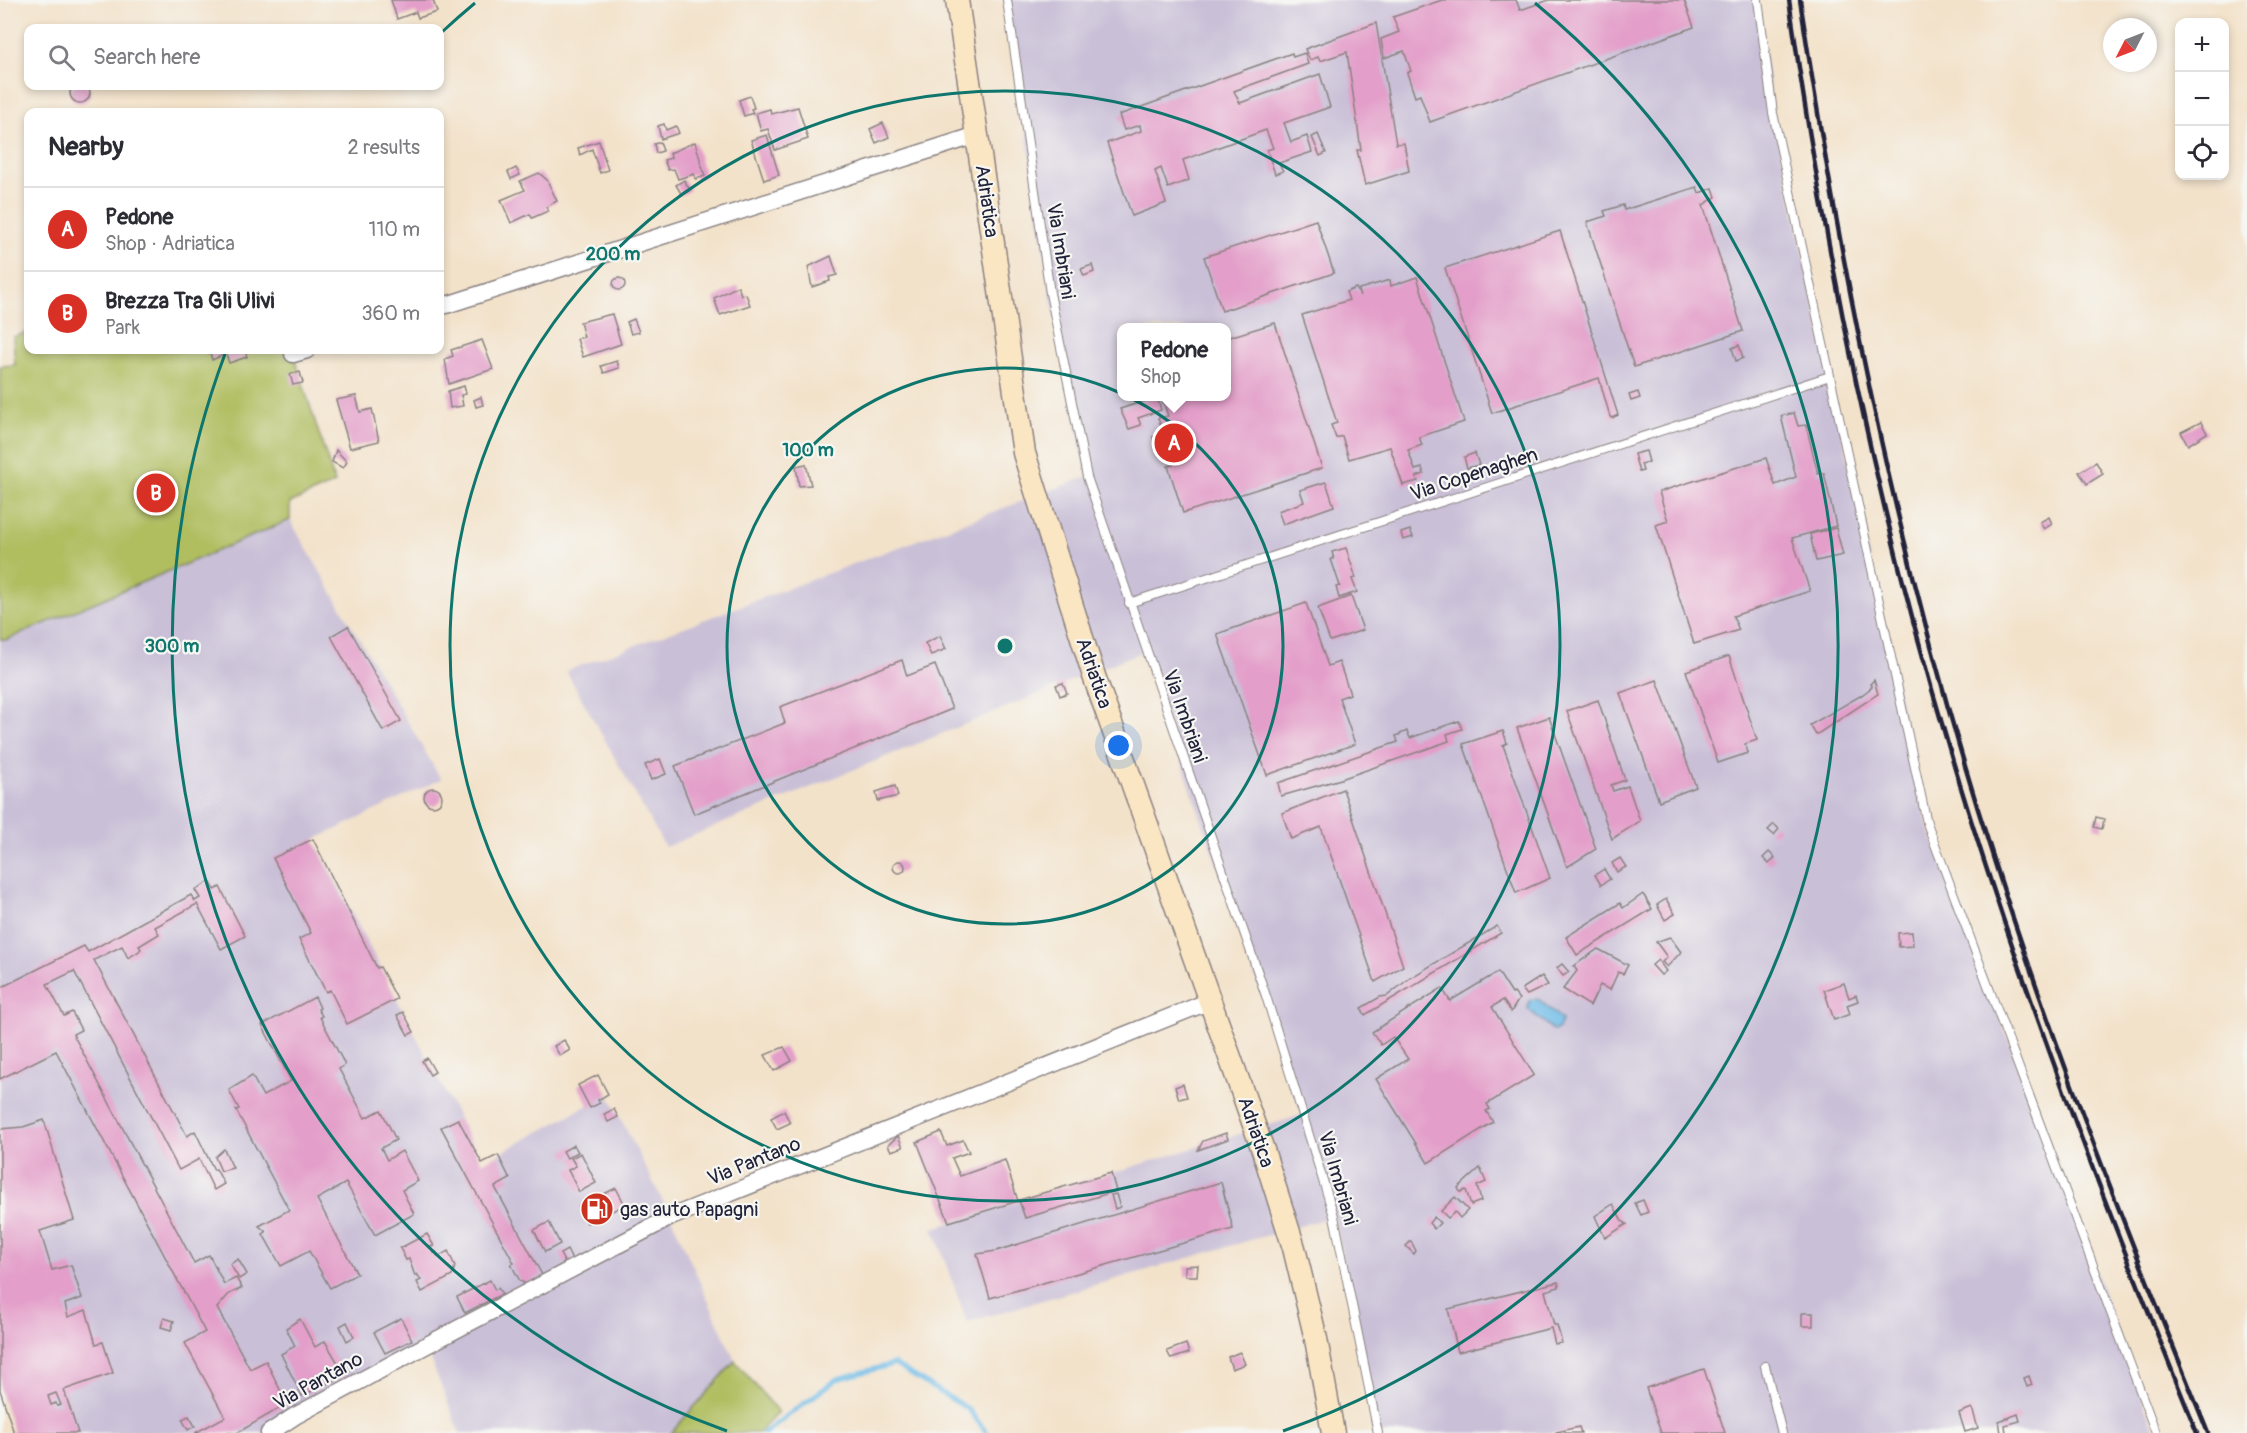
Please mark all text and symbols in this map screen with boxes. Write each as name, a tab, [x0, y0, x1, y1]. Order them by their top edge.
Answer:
north arrow	[2103, 18, 2157, 72]
map controls	[2175, 18, 2229, 180]
button: +	[2175, 18, 2229, 72]
search box	[24, 24, 444, 90]
icon: search	[45, 41, 78, 74]
text: Search here	[93, 43, 200, 71]
button: −	[2175, 72, 2229, 126]
button: locate	[2175, 126, 2229, 180]
text: Nearby	[48, 131, 124, 163]
text: 2 results	[348, 135, 420, 160]
street label: Adriatica	[970, 163, 1004, 239]
street label: Via Imbriani	[1041, 201, 1081, 301]
text: Pedone	[105, 203, 173, 231]
text: A	[61, 217, 74, 242]
text: 110 m	[369, 217, 420, 242]
text: Shop · Adriatica	[105, 231, 235, 256]
text: 200 m	[586, 243, 640, 266]
text: Brezza Tra Gli Ulivi	[105, 287, 275, 315]
text: B	[62, 301, 73, 326]
text: 360 m	[361, 301, 420, 326]
text: Park	[105, 315, 140, 340]
popup	[1117, 323, 1231, 401]
text: Pedone	[1140, 336, 1208, 364]
text: Shop	[1140, 364, 1181, 389]
pin: A	[1154, 420, 1194, 466]
text: 100 m	[782, 439, 834, 462]
street label: Via Copenaghen	[1407, 442, 1541, 506]
pin: B	[136, 470, 176, 516]
street label: Adriatica	[1070, 634, 1118, 712]
text: 300 m	[145, 635, 199, 658]
centre of rings	[995, 636, 1015, 656]
street label: Via Imbriani	[1157, 666, 1213, 766]
your location	[1104, 731, 1133, 760]
street label: Adriatica	[1232, 1093, 1280, 1171]
street label: Via Imbriani	[1313, 1128, 1363, 1228]
street label: Via Pantano	[704, 1131, 805, 1191]
fuel station icon: gas auto Papagni	[579, 1191, 615, 1227]
place label: gas auto Papagni	[620, 1197, 758, 1222]
street label: Via Pantano	[269, 1346, 367, 1416]

